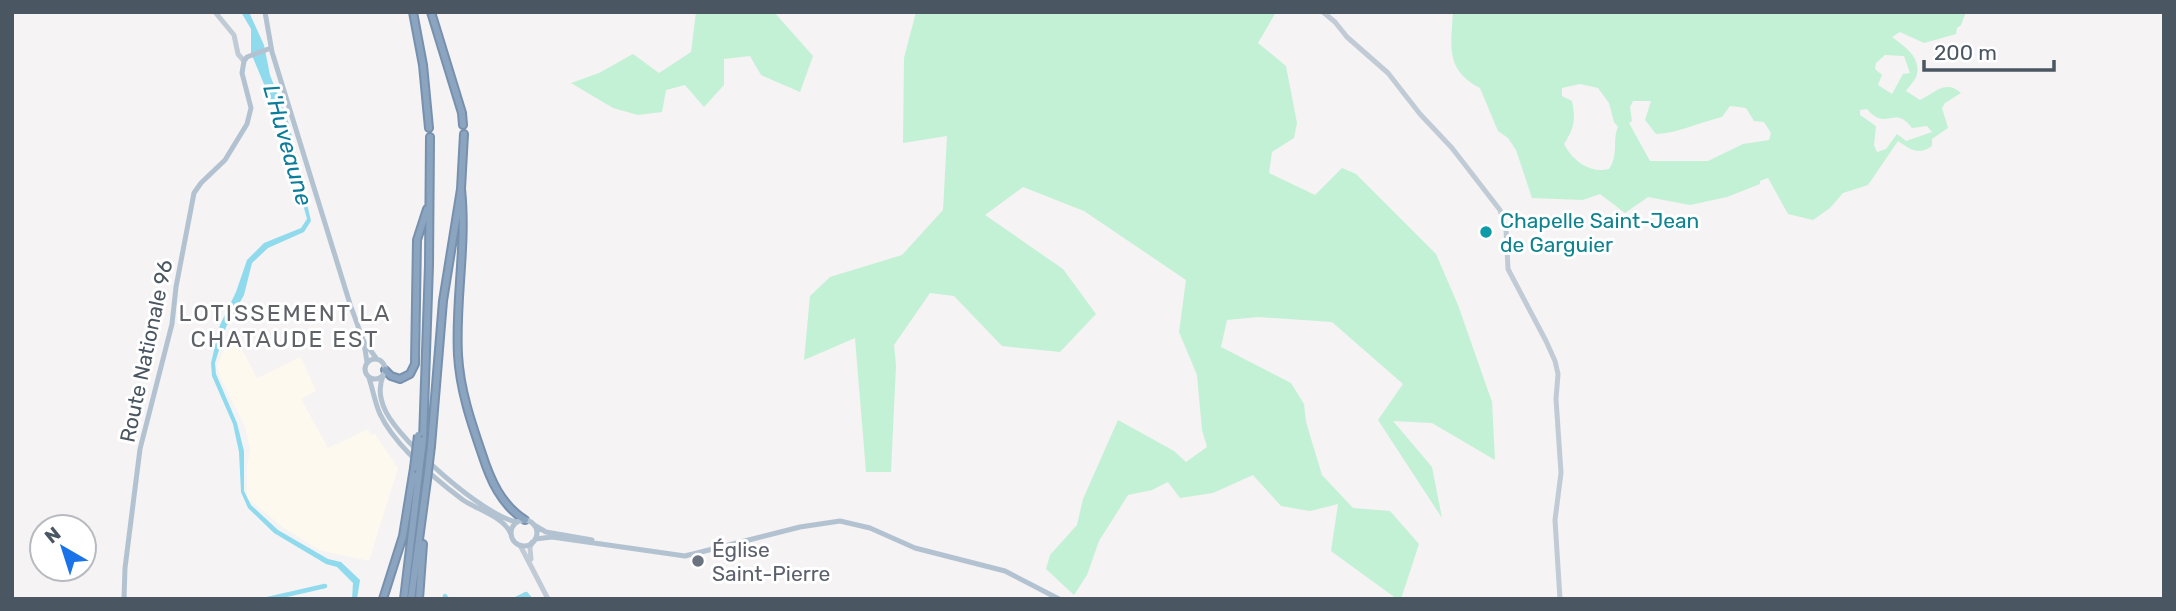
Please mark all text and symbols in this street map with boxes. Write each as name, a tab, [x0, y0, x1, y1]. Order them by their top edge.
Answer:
scale bar	[1924, 28, 2054, 72]
text: 200 m	[1934, 40, 1997, 65]
water label: L'Huveaune	[257, 81, 319, 209]
place label: Chapelle Saint-Jean de Garguier	[1500, 208, 1699, 257]
marker: Chapelle Saint-Jean de Garguier	[1478, 224, 1494, 240]
street label: Route Nationale 96	[114, 257, 178, 445]
district label: LOTISSEMENT LA CHATAUDE EST	[178, 299, 392, 353]
north arrow	[28, 513, 98, 583]
text: N	[40, 522, 65, 548]
place label: Église Saint-Pierre	[712, 537, 830, 586]
marker: Église Saint-Pierre	[690, 553, 706, 569]

